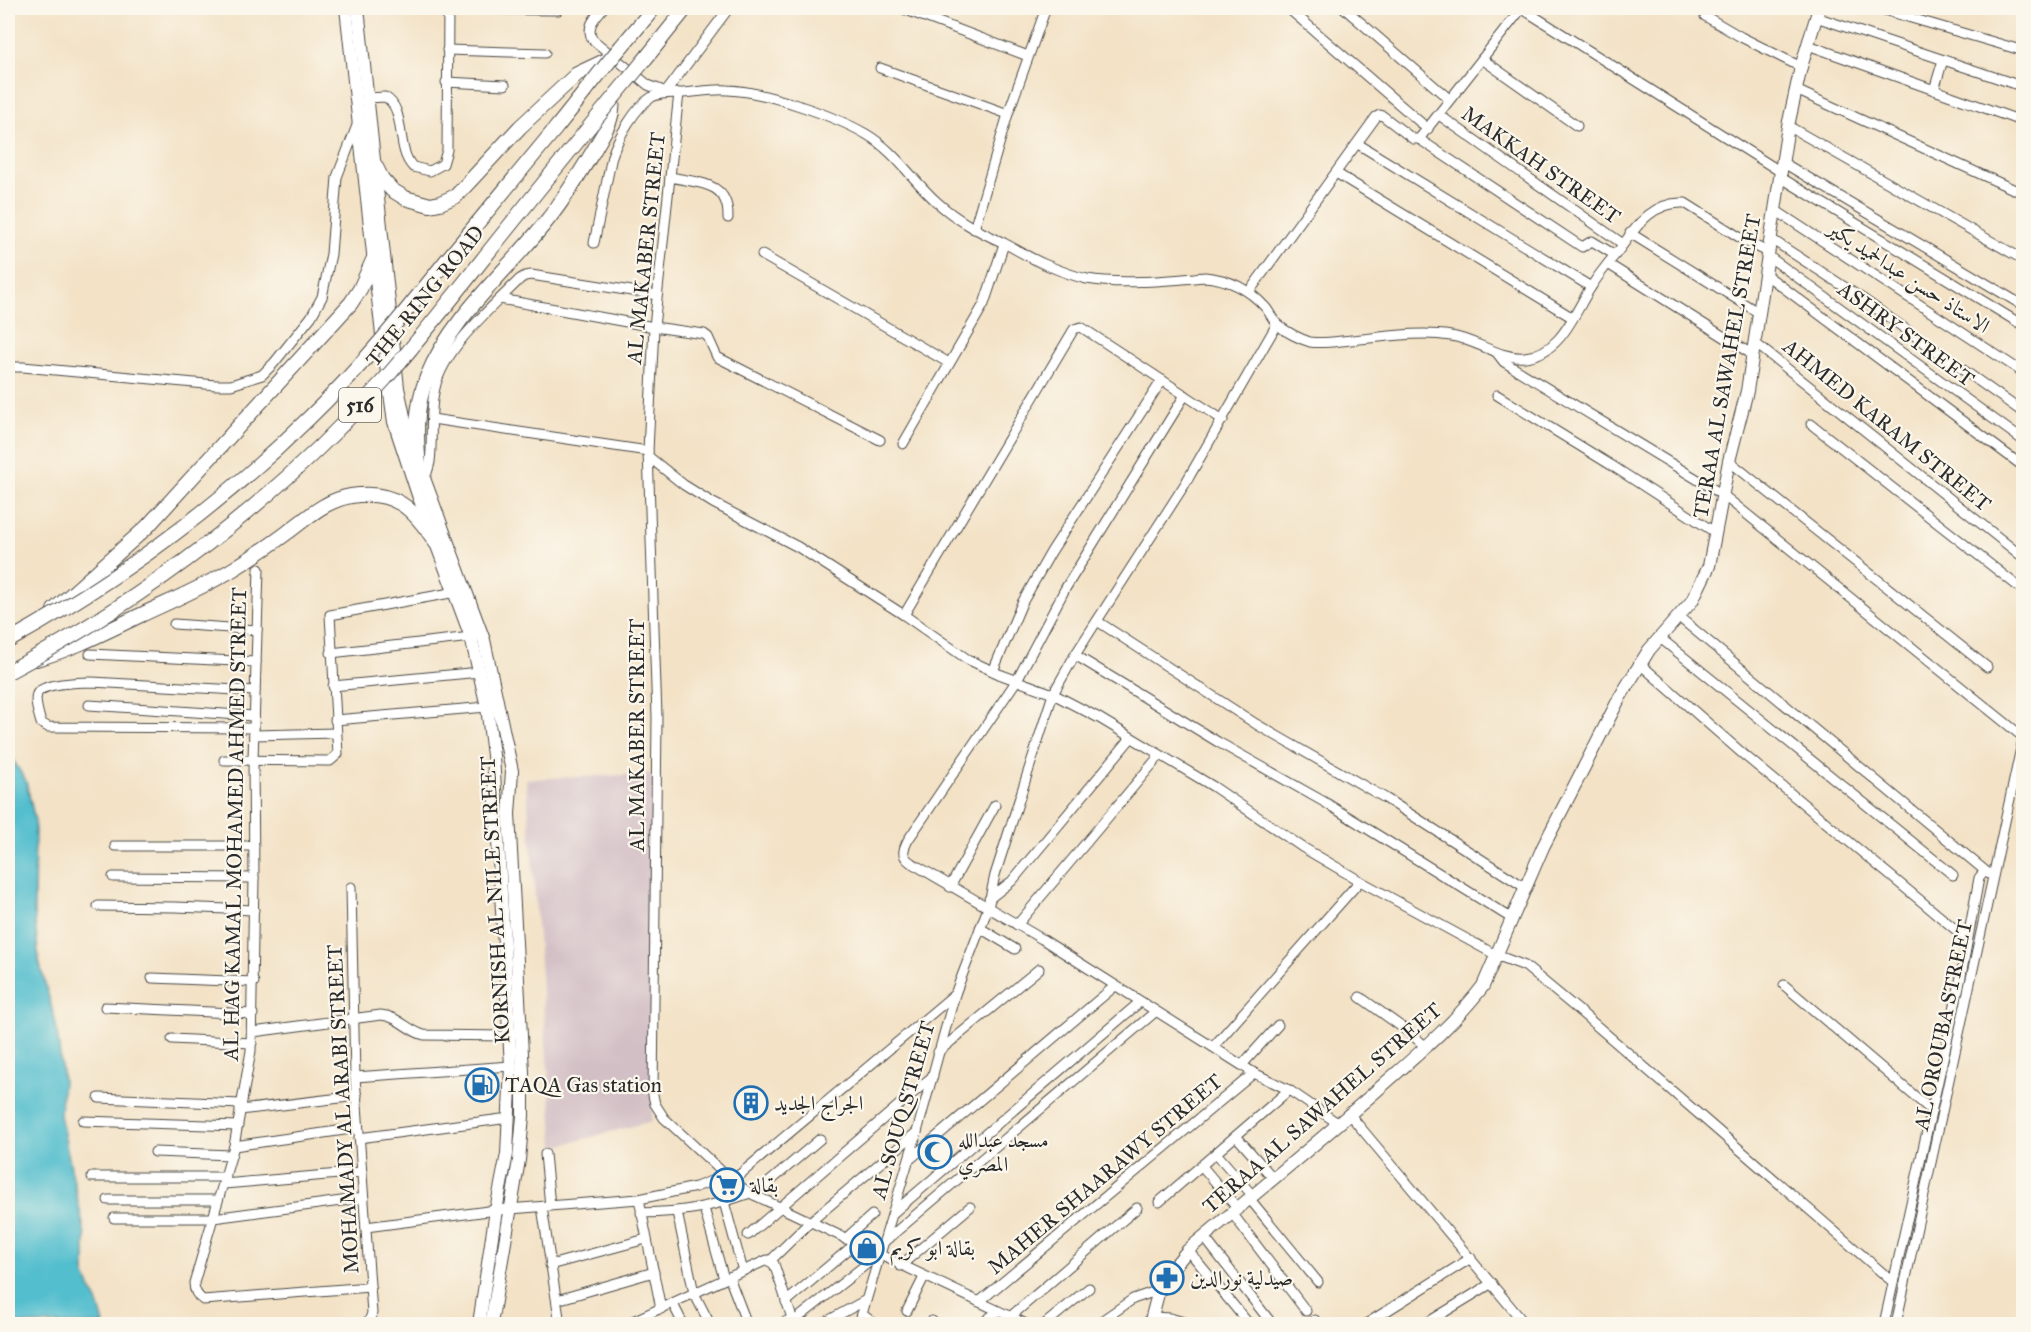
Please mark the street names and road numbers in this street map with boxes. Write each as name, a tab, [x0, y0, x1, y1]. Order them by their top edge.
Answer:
street label: MAKKAH STREET	[1456, 100, 1626, 230]
street label: AL MAKABER STREET	[621, 131, 671, 366]
street label: TERAA AL SAWAHEL STREET	[1687, 212, 1767, 520]
street label: الاستاذ حسن عبدالحميد يكير	[1821, 214, 1995, 340]
street label: THE RING ROAD	[360, 220, 490, 372]
street label: ASHRY STREET	[1832, 275, 1979, 392]
street label: AHMED KARAM STREET	[1777, 332, 1996, 517]
road number: 516	[339, 388, 381, 422]
street label: AL HAG KAMAL MOHAMED AHMED STREET	[218, 587, 252, 1062]
street label: AL MAKABER STREET	[624, 619, 650, 852]
street label: KORNISH AL NILE STREET	[474, 755, 516, 1045]
street label: AL OROUBA STREET	[1908, 917, 1978, 1134]
street label: MOHAMADY AL ARABI STREET	[321, 944, 365, 1274]
street label: TERAA AL SAWAHEL STREET	[1197, 997, 1447, 1219]
street label: AL SOUQ STREET	[865, 1018, 941, 1203]
street label: MAHER SHAARAWY STREET	[982, 1068, 1228, 1280]

